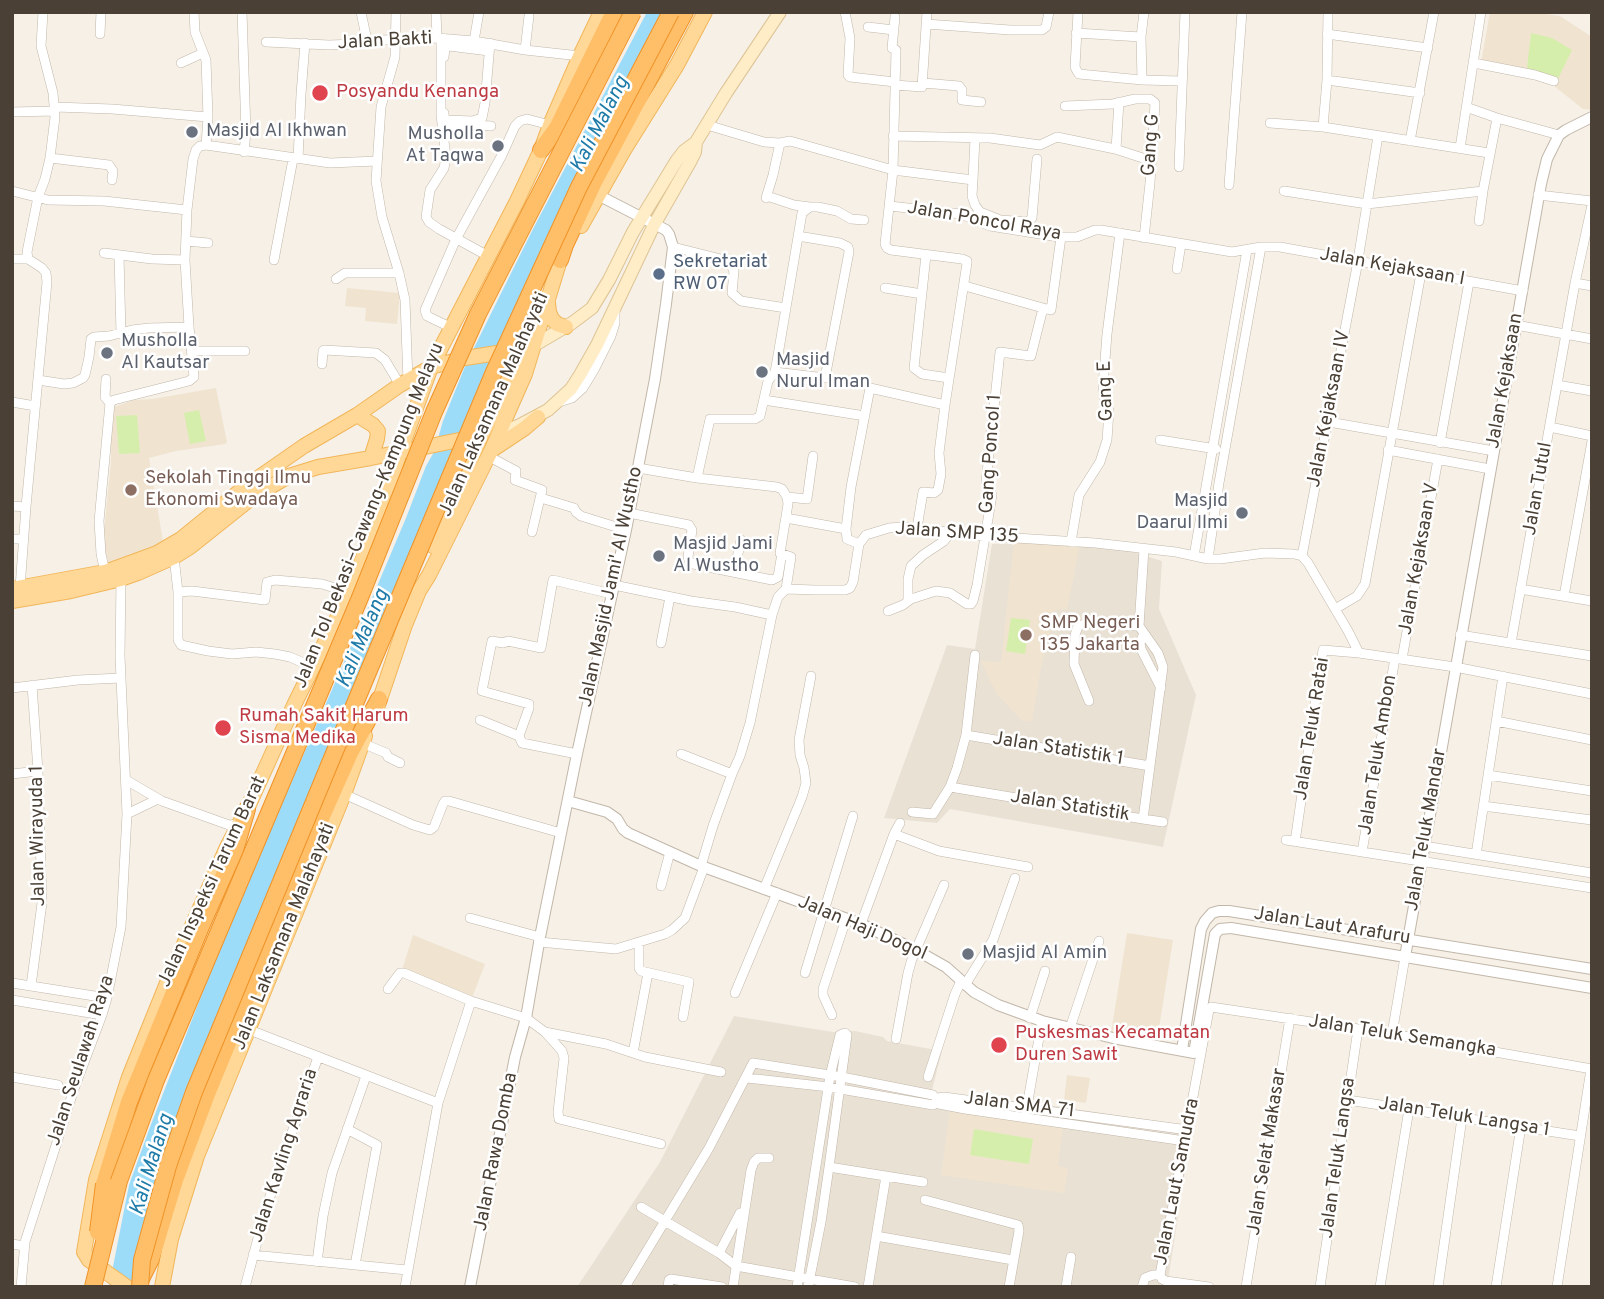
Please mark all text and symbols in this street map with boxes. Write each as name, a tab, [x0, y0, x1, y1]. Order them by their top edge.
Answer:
street label: Jalan Bakti	[337, 28, 433, 56]
water label: Kali Malang	[566, 73, 636, 177]
place label: Posyandu Kenanga	[336, 82, 499, 104]
marker: Posyandu Kenanga	[310, 83, 330, 103]
street label: Gang G	[1138, 113, 1166, 177]
place label: Masjid Al Ikhwan	[206, 121, 347, 143]
marker: Masjid Al Ikhwan	[184, 124, 200, 140]
place label: Musholla At Taqwa	[405, 124, 484, 168]
marker: Musholla At Taqwa	[490, 138, 506, 154]
street label: Jalan Poncol Raya	[905, 197, 1063, 247]
street label: Jalan Kejaksaan I	[1318, 244, 1466, 292]
place label: Sekretariat RW 07	[673, 252, 768, 296]
marker: Sekretariat RW 07	[651, 266, 667, 282]
street label: Jalan Laksamana Malahayati	[435, 289, 555, 521]
street label: Jalan Kejaksaan	[1483, 311, 1529, 451]
street label: Jalan Kejaksaan IV	[1304, 329, 1356, 489]
place label: Musholla Al Kautsar	[121, 331, 210, 375]
street label: Jalan Tol Bekasi–Cawang–Kampung Melayu	[290, 340, 450, 692]
marker: Musholla Al Kautsar	[99, 345, 115, 361]
place label: Masjid Nurul Iman	[776, 350, 870, 394]
street label: Gang E	[1095, 360, 1119, 422]
marker: Masjid Nurul Iman	[754, 364, 770, 380]
street label: Gang Poncol 1	[976, 393, 1008, 515]
street label: Jalan Tutul	[1520, 441, 1558, 537]
street label: Jalan Masjid Jami' Al Wustho	[575, 465, 649, 709]
place label: Sekolah Tinggi Ilmu Ekonomi Swadaya	[145, 468, 311, 512]
street label: Jalan Kejaksaan V	[1395, 481, 1445, 637]
marker: Sekolah Tinggi Ilmu Ekonomi Swadaya	[123, 482, 139, 498]
place label: Masjid Daarul Ilmi	[1136, 491, 1228, 535]
marker: Masjid Daarul Ilmi	[1234, 505, 1250, 521]
street label: Jalan SMP 135	[894, 518, 1020, 550]
place label: Masjid Jami Al Wustho	[673, 534, 773, 578]
marker: Masjid Jami Al Wustho	[651, 548, 667, 564]
water label: Kali Malang	[332, 586, 396, 692]
place label: SMP Negeri 135 Jakarta	[1040, 613, 1140, 657]
marker: SMP Negeri 135 Jakarta	[1018, 627, 1034, 643]
street label: Jalan Teluk Ratai	[1290, 656, 1336, 802]
street label: Jalan Teluk Ambon	[1355, 673, 1403, 837]
place label: Rumah Sakit Harum Sisma Medika	[239, 706, 409, 750]
marker: Rumah Sakit Harum Sisma Medika	[213, 718, 233, 738]
street label: Jalan Statistik 1	[991, 728, 1125, 772]
street label: Jalan Teluk Mandar	[1401, 747, 1453, 913]
street label: Jalan Wirayuda 1	[26, 765, 52, 907]
street label: Jalan Inspeksi Tarum Barat	[154, 773, 272, 991]
street label: Jalan Statistik	[1009, 786, 1131, 828]
street label: Jalan Laksamana Malahayati	[229, 820, 341, 1054]
street label: Jalan Haji Dogol	[794, 892, 930, 966]
street label: Jalan Laut Arafuru	[1252, 903, 1412, 951]
place label: Masjid Al Amin	[982, 943, 1107, 965]
marker: Masjid Al Amin	[960, 946, 976, 962]
street label: Jalan Seulawah Raya	[44, 973, 120, 1149]
street label: Jalan Teluk Semangka	[1307, 1011, 1497, 1063]
place label: Puskesmas Kecamatan Duren Sawit	[1015, 1023, 1210, 1067]
marker: Puskesmas Kecamatan Duren Sawit	[989, 1035, 1009, 1055]
street label: Jalan Kavling Agraria	[246, 1066, 324, 1246]
street label: Jalan Selat Makasar	[1244, 1067, 1292, 1237]
street label: Jalan Rawa Domba	[470, 1071, 524, 1233]
street label: Jalan Teluk Langsa	[1316, 1076, 1362, 1240]
street label: Jalan SMA 71	[962, 1088, 1076, 1124]
street label: Jalan Teluk Langsa 1	[1377, 1093, 1551, 1143]
street label: Jalan Laut Samudra	[1151, 1097, 1205, 1267]
water label: Kali Malang	[126, 1111, 180, 1219]

